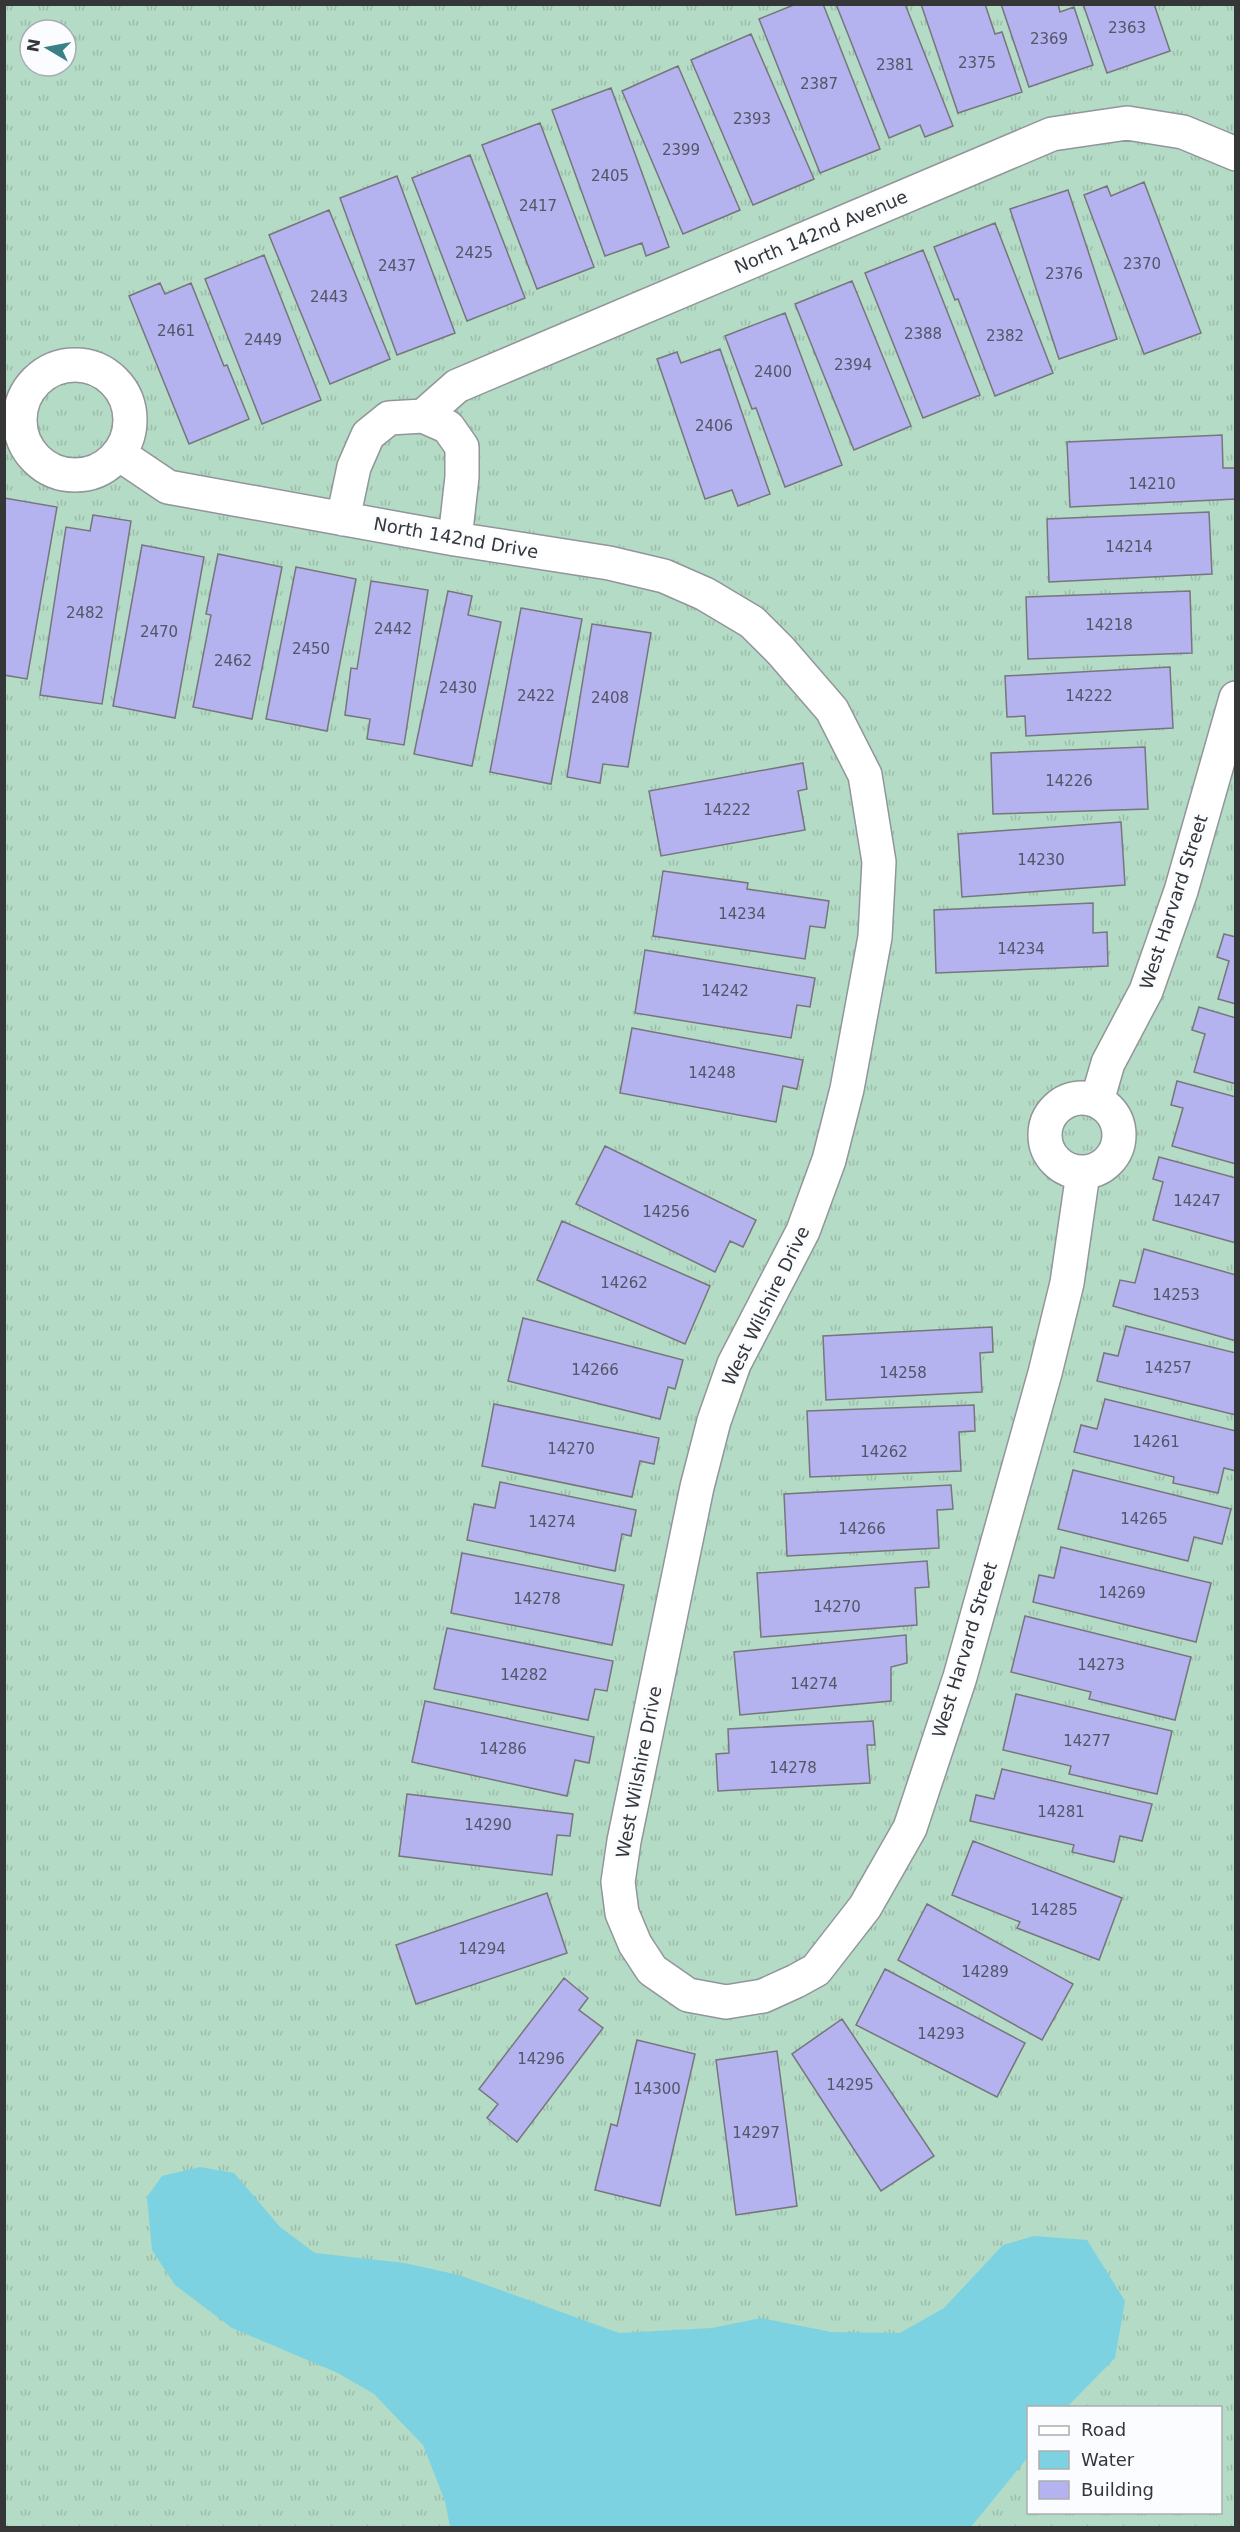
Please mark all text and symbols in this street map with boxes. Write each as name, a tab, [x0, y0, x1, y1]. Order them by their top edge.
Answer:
north arrow	[18, 18, 78, 78]
house number: 2363	[1108, 19, 1146, 37]
house number: 2369	[1030, 30, 1068, 48]
text: N	[23, 37, 44, 54]
house number: 2375	[958, 54, 996, 72]
house number: 2381	[876, 56, 914, 74]
house number: 2387	[800, 75, 838, 93]
house number: 2393	[733, 110, 771, 128]
house number: 2399	[662, 141, 700, 159]
house number: 2405	[591, 167, 629, 185]
street label: North 142nd Avenue	[731, 186, 910, 278]
house number: 2417	[519, 197, 557, 215]
house number: 2425	[455, 244, 493, 262]
house number: 2370	[1123, 255, 1161, 273]
house number: 2437	[378, 257, 416, 275]
house number: 2376	[1045, 265, 1083, 283]
house number: 2443	[310, 288, 348, 306]
house number: 2461	[157, 322, 195, 340]
house number: 2388	[904, 325, 942, 343]
house number: 2382	[986, 327, 1024, 345]
house number: 2449	[244, 331, 282, 349]
house number: 2394	[834, 356, 872, 374]
house number: 2400	[754, 363, 792, 381]
house number: 2406	[695, 417, 733, 435]
house number: 14210	[1128, 475, 1176, 493]
street label: North 142nd Drive	[372, 513, 540, 562]
house number: 14214	[1105, 538, 1153, 556]
house number: 2482	[66, 604, 104, 622]
house number: 14218	[1085, 616, 1133, 634]
house number: 2442	[374, 620, 412, 638]
house number: 2470	[140, 623, 178, 641]
house number: 2450	[292, 640, 330, 658]
house number: 2462	[214, 652, 252, 670]
house number: 2430	[439, 679, 477, 697]
house number: 2422	[517, 687, 555, 705]
house number: 14222	[1065, 687, 1113, 705]
house number: 2408	[591, 689, 629, 707]
house number: 14226	[1045, 772, 1093, 790]
house number: 14222	[703, 801, 751, 819]
street label: West Harvard Street	[1135, 812, 1212, 992]
house number: 14230	[1017, 851, 1065, 869]
house number: 14234	[718, 905, 766, 923]
house number: 14234	[997, 940, 1045, 958]
house number: 14242	[701, 982, 749, 1000]
house number: 14248	[688, 1064, 736, 1082]
house number: 14247	[1173, 1192, 1221, 1210]
house number: 14256	[642, 1203, 690, 1221]
street label: West Wilshire Drive	[718, 1223, 813, 1389]
house number: 14262	[600, 1274, 648, 1292]
house number: 14253	[1152, 1286, 1200, 1304]
house number: 14257	[1144, 1359, 1192, 1377]
house number: 14266	[571, 1361, 619, 1379]
house number: 14258	[879, 1364, 927, 1382]
house number: 14261	[1132, 1433, 1180, 1451]
house number: 14270	[547, 1440, 595, 1458]
house number: 14262	[860, 1443, 908, 1461]
house number: 14265	[1120, 1510, 1168, 1528]
house number: 14274	[528, 1513, 576, 1531]
house number: 14266	[838, 1520, 886, 1538]
street label: West Harvard Street	[928, 1559, 1001, 1740]
house number: 14269	[1098, 1584, 1146, 1602]
house number: 14278	[513, 1590, 561, 1608]
house number: 14270	[813, 1598, 861, 1616]
house number: 14273	[1077, 1656, 1125, 1674]
house number: 14282	[500, 1666, 548, 1684]
house number: 14274	[790, 1675, 838, 1693]
street label: West Wilshire Drive	[612, 1684, 666, 1860]
house number: 14277	[1063, 1732, 1111, 1750]
house number: 14286	[479, 1740, 527, 1758]
house number: 14278	[769, 1759, 817, 1777]
house number: 14281	[1037, 1803, 1085, 1821]
house number: 14290	[464, 1816, 512, 1834]
house number: 14285	[1030, 1901, 1078, 1919]
house number: 14294	[458, 1940, 506, 1958]
house number: 14289	[961, 1963, 1009, 1981]
house number: 14293	[917, 2025, 965, 2043]
house number: 14296	[517, 2050, 565, 2068]
house number: 14295	[826, 2076, 874, 2094]
house number: 14300	[633, 2080, 681, 2098]
house number: 14297	[732, 2124, 780, 2142]
legend	[1027, 2406, 1222, 2514]
text: Road	[1081, 2419, 1126, 2440]
text: Water	[1081, 2449, 1135, 2470]
text: Building	[1081, 2479, 1154, 2500]

